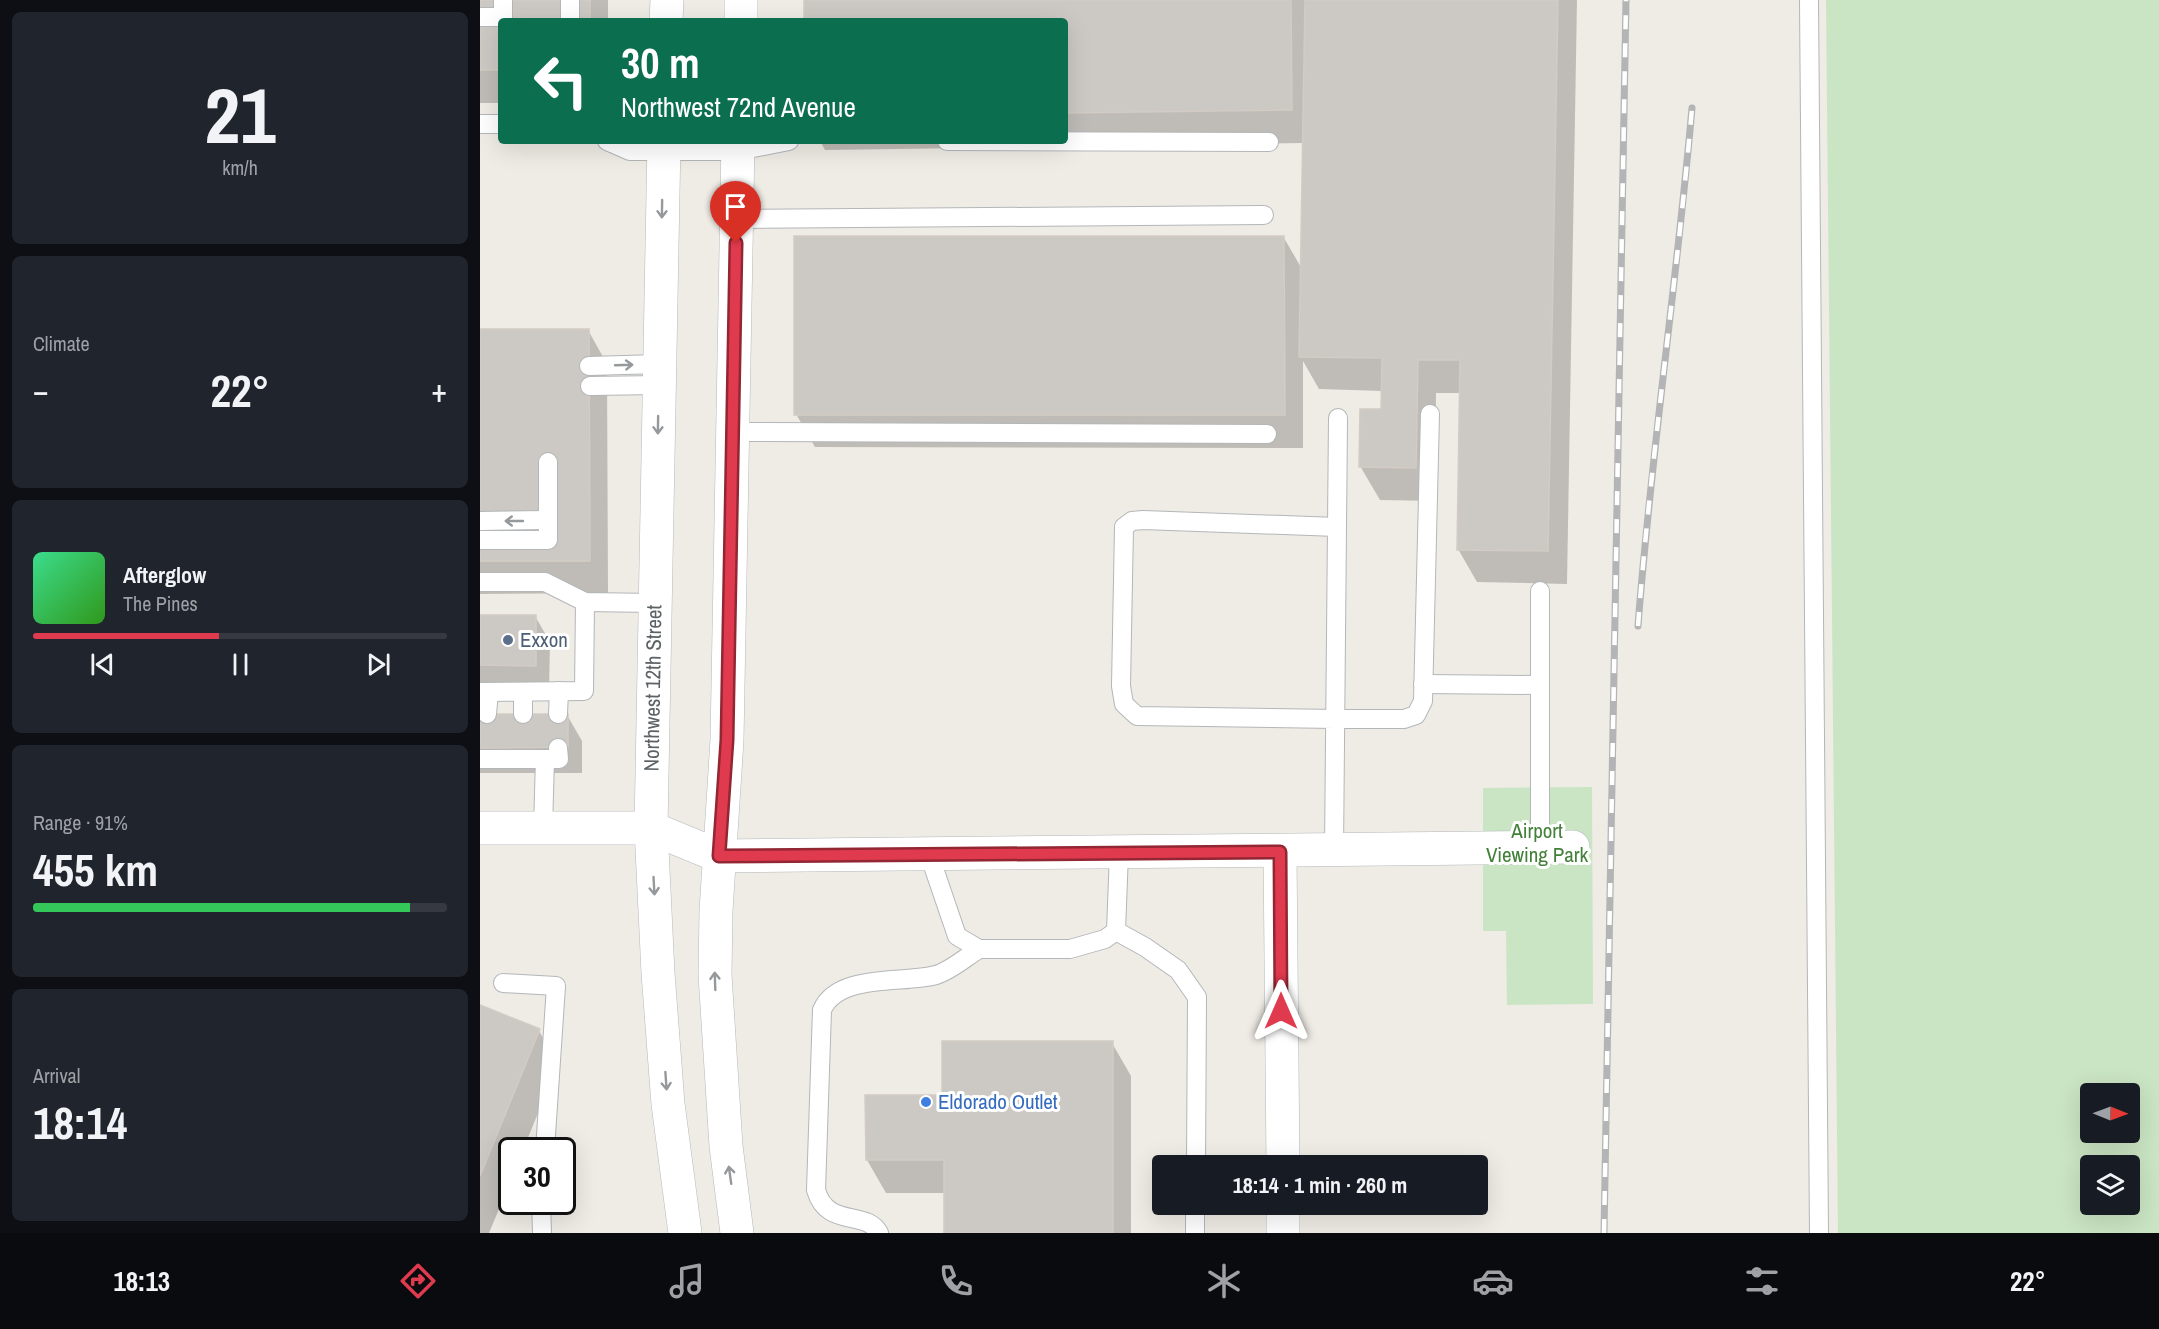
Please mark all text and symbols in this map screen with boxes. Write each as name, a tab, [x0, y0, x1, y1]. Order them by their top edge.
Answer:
text: 30 m	[621, 35, 700, 91]
icon: left	[522, 42, 600, 120]
text: 21	[204, 62, 276, 167]
text: Northwest 72nd Avenue	[621, 89, 856, 125]
text: km/h	[222, 154, 258, 181]
pin	[710, 181, 761, 243]
icon: arrive	[719, 190, 752, 223]
one-way arrow	[657, 199, 668, 219]
text: Climate	[33, 330, 90, 357]
one-way arrow	[614, 359, 634, 370]
text: 22°	[210, 360, 270, 421]
text: −	[33, 368, 49, 412]
text: +	[431, 368, 447, 412]
one-way arrow	[652, 415, 664, 435]
one-way arrow	[504, 515, 524, 527]
text: Afterglow	[123, 560, 206, 590]
text: The Pines	[123, 590, 198, 617]
street label: Northwest 12th Street	[637, 604, 668, 772]
place label: Exxon	[520, 625, 568, 654]
marker: Exxon	[501, 633, 515, 647]
icon: previous	[86, 648, 119, 681]
icon: pause	[224, 648, 257, 681]
icon: next	[362, 648, 395, 681]
text: Range · 91%	[33, 809, 128, 836]
park label: Airport Viewing Park	[1486, 816, 1588, 869]
text: 455 km	[33, 839, 158, 900]
one-way arrow	[648, 876, 659, 896]
one-way arrow	[709, 971, 721, 991]
position arrow	[1249, 979, 1313, 1043]
text: Arrival	[33, 1062, 80, 1089]
one-way arrow	[661, 1070, 672, 1090]
north arrow	[2080, 1083, 2140, 1143]
map controls	[2080, 1083, 2140, 1215]
place label: Eldorado Outlet	[938, 1087, 1058, 1116]
text: 18:14	[33, 1092, 127, 1153]
marker: Eldorado Outlet	[919, 1095, 933, 1109]
speed limit sign: 30	[498, 1137, 576, 1215]
button: layers	[2080, 1155, 2140, 1215]
one-way arrow	[724, 1166, 735, 1185]
text: 18:14 · 1 min · 260 m	[1233, 1170, 1407, 1200]
icon: directions	[397, 1260, 439, 1302]
icon: music	[666, 1260, 708, 1302]
icon: phone	[935, 1260, 977, 1302]
icon: climate	[1203, 1260, 1245, 1302]
icon: car	[1472, 1260, 1514, 1302]
icon: filters	[1741, 1260, 1783, 1302]
text: 18:13	[113, 1263, 170, 1299]
text: 22°	[2010, 1263, 2046, 1299]

